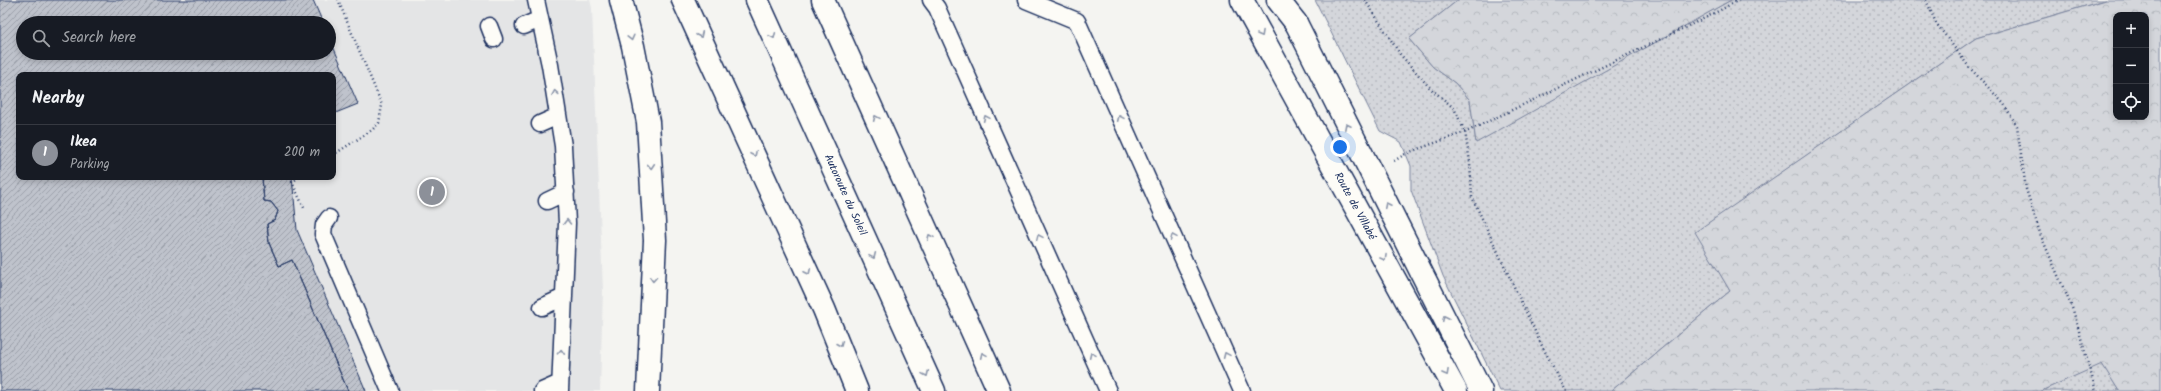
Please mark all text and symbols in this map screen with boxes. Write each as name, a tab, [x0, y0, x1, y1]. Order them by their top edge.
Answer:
map controls	[2113, 12, 2149, 120]
button: +	[2113, 12, 2149, 48]
search box	[16, 16, 336, 60]
text: Search here	[62, 26, 136, 50]
icon: search	[30, 27, 52, 49]
one-way arrow	[1256, 30, 1263, 37]
one-way arrow	[768, 31, 776, 39]
one-way arrow	[695, 32, 703, 39]
one-way arrow	[626, 35, 634, 41]
button: −	[2113, 48, 2149, 84]
button: locate	[2113, 84, 2149, 120]
text: Nearby	[32, 85, 84, 112]
one-way arrow	[551, 90, 559, 96]
one-way arrow	[873, 115, 881, 122]
one-way arrow	[983, 115, 991, 122]
one-way arrow	[1117, 115, 1125, 123]
one-way arrow	[1344, 123, 1352, 130]
text: Ikea	[70, 130, 97, 154]
your location	[1330, 137, 1350, 157]
text: 1	[43, 142, 47, 163]
text: 200 m	[284, 142, 320, 163]
one-way arrow	[749, 149, 757, 157]
street label: Autoroute du Soleil	[819, 151, 872, 239]
text: Parking	[70, 154, 110, 175]
one-way arrow	[646, 163, 655, 169]
street label: Route de Villabé	[1329, 169, 1381, 244]
pin: 1	[419, 177, 445, 207]
one-way arrow	[1384, 202, 1391, 209]
one-way arrow	[563, 219, 571, 225]
one-way arrow	[1036, 233, 1044, 241]
one-way arrow	[1170, 233, 1178, 241]
one-way arrow	[927, 234, 935, 241]
one-way arrow	[868, 252, 876, 259]
one-way arrow	[1379, 254, 1387, 262]
one-way arrow	[803, 268, 811, 275]
one-way arrow	[649, 276, 658, 282]
one-way arrow	[1442, 315, 1450, 323]
one-way arrow	[835, 341, 843, 348]
one-way arrow	[557, 349, 566, 355]
one-way arrow	[980, 352, 988, 359]
one-way arrow	[1089, 352, 1097, 360]
one-way arrow	[1223, 352, 1231, 360]
one-way arrow	[1442, 368, 1449, 376]
one-way arrow	[921, 370, 929, 378]

